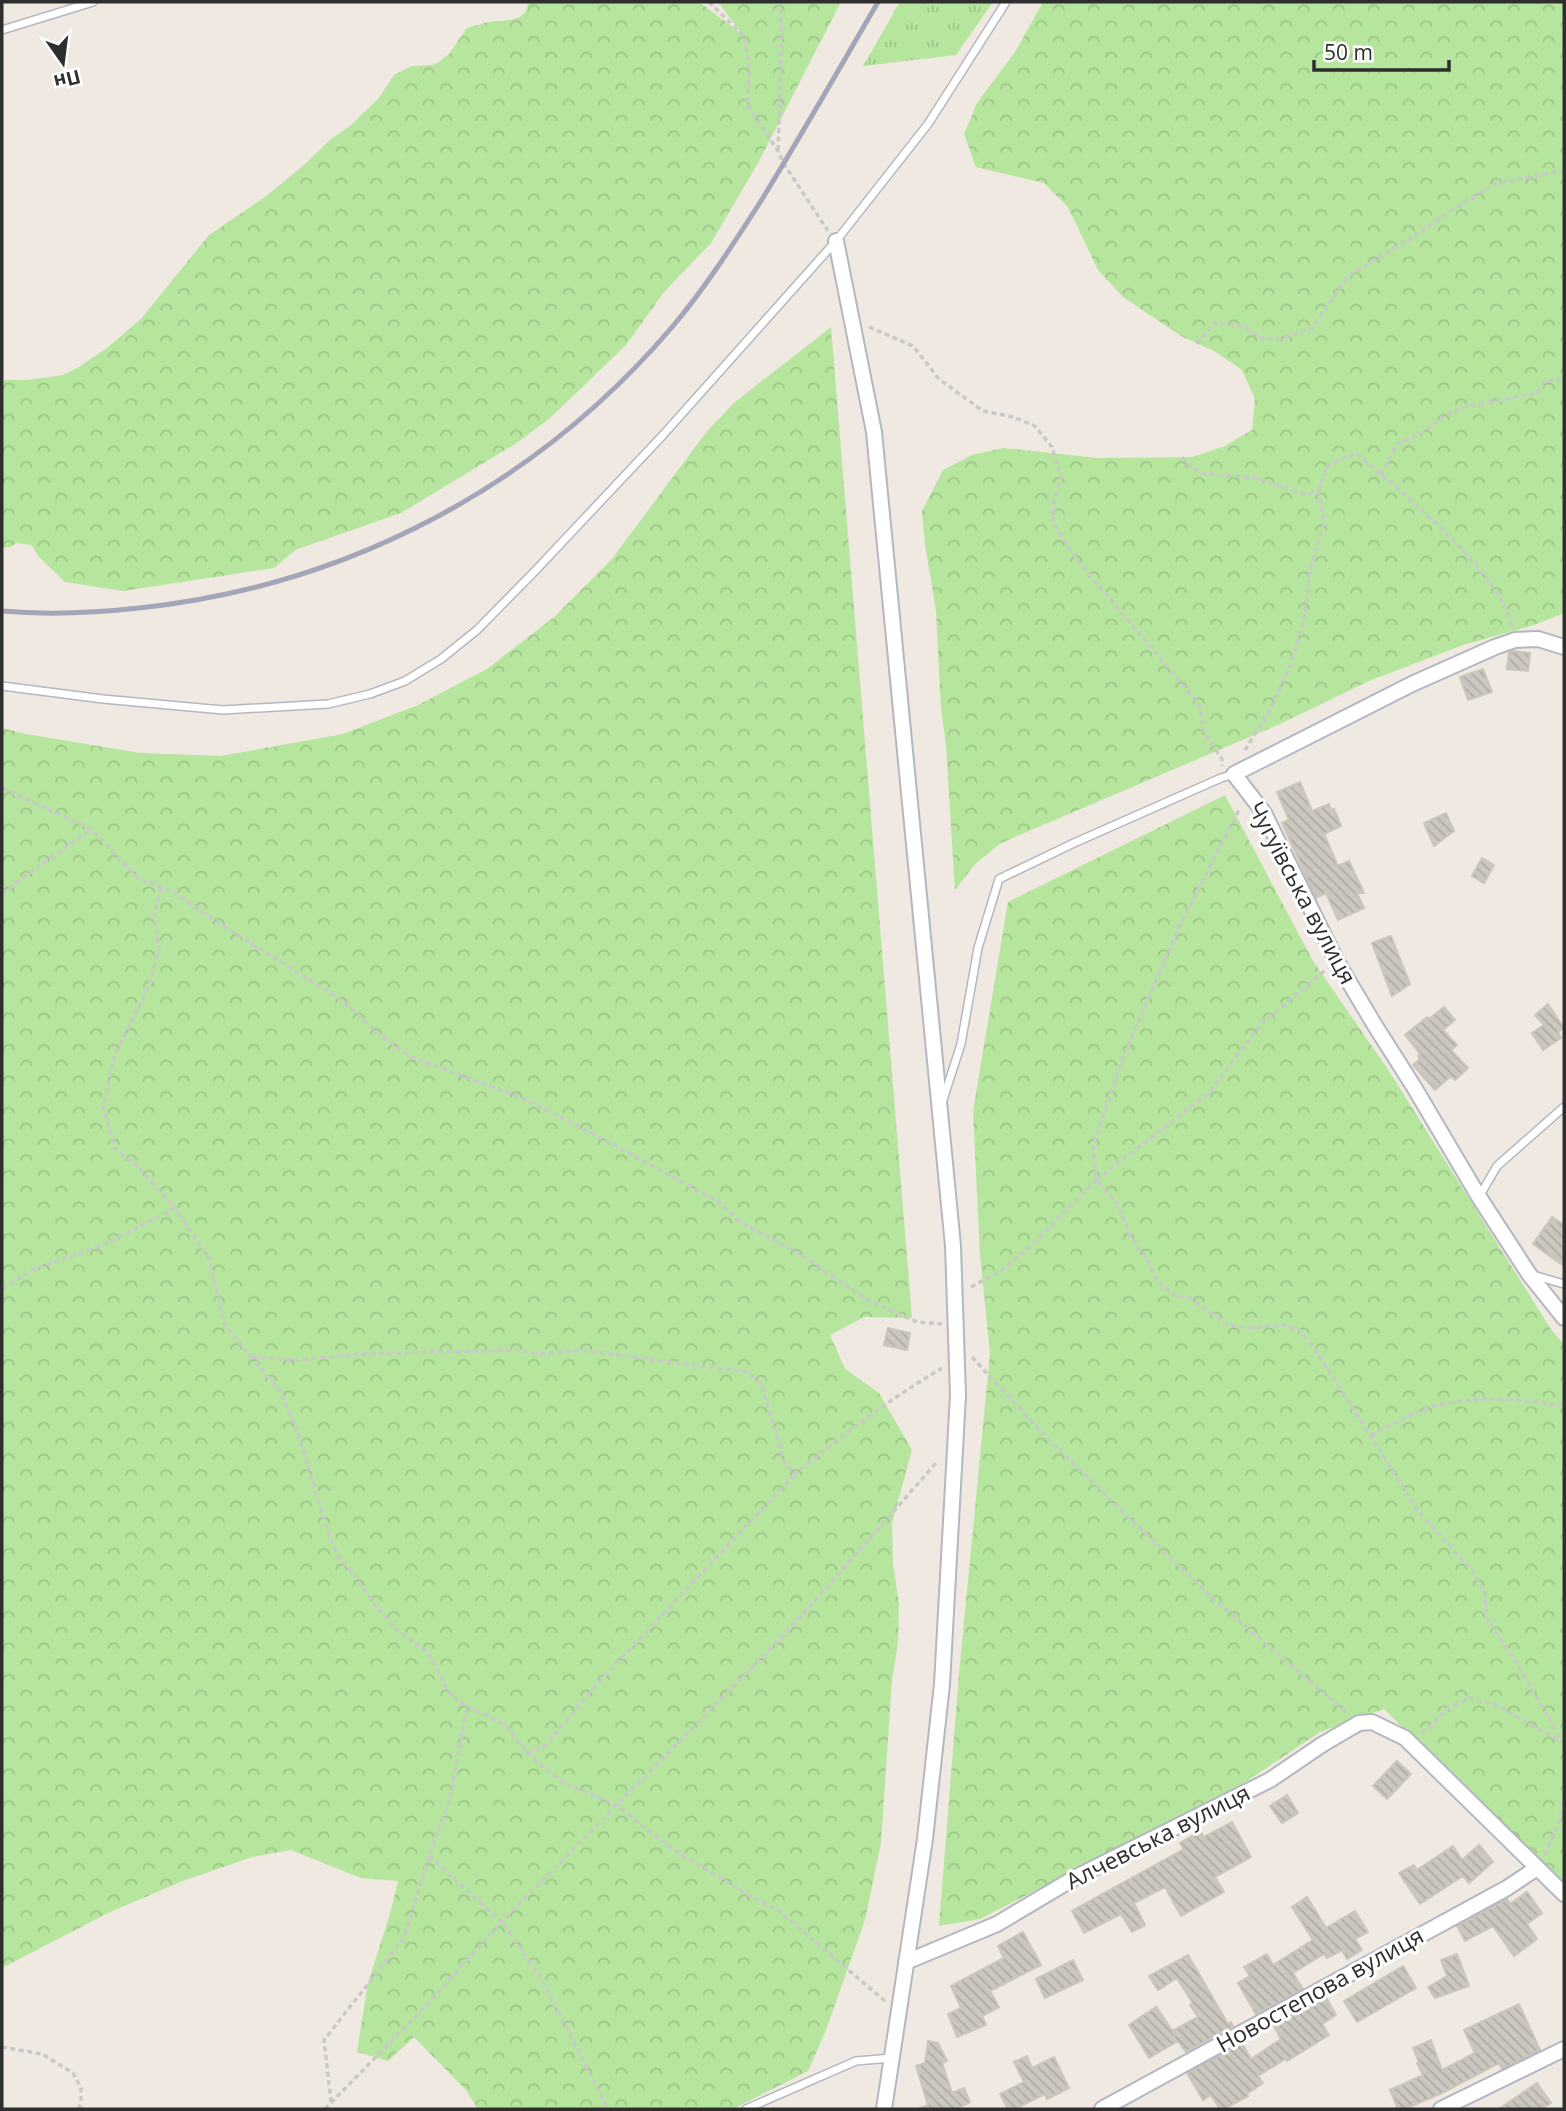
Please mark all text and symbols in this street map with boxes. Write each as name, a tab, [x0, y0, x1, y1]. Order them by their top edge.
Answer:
north arrow	[28, 28, 98, 98]
scale bar	[1314, 28, 1449, 72]
text: 50 m	[1324, 38, 1373, 66]
text: Пн	[51, 64, 83, 95]
street label: Чугуївська вулиця	[1241, 795, 1365, 990]
street label: Алчевська вулиця	[1060, 1776, 1255, 1896]
street label: Новостепова вулиця	[1210, 1919, 1429, 2059]

